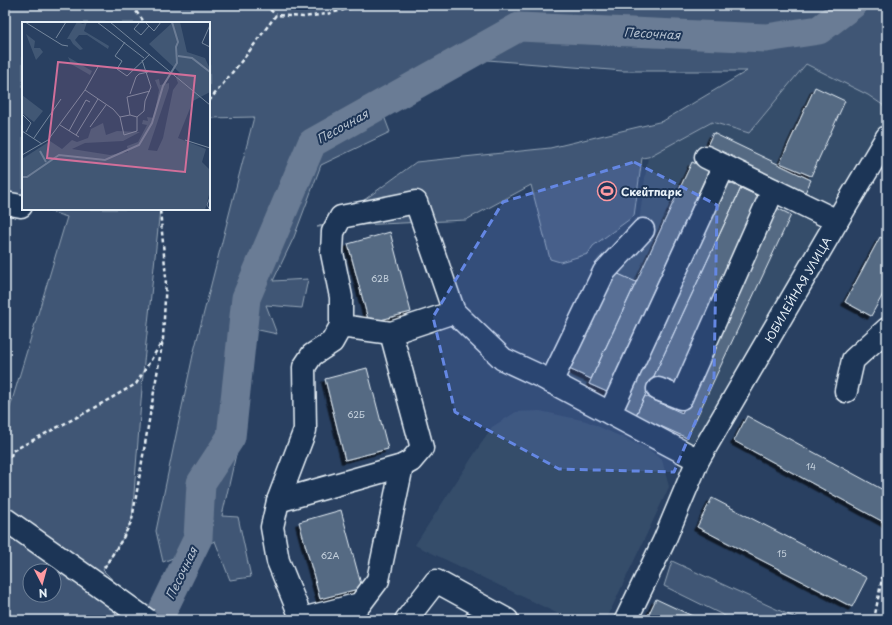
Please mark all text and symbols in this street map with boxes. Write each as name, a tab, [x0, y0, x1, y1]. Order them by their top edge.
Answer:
inset map	[22, 22, 210, 210]
water label: Песочная	[623, 23, 682, 44]
water label: Песочная	[313, 104, 372, 148]
sports icon: Скейтпарк	[596, 180, 618, 202]
place label: Скейтпарк	[621, 183, 683, 200]
street label: ЮБИЛЕЙНАЯ УЛИЦА	[760, 233, 835, 345]
house number: 62В	[371, 271, 389, 285]
house number: 62Б	[347, 407, 365, 421]
house number: 14	[806, 459, 816, 473]
water label: Песочная	[161, 542, 202, 602]
house number: 15	[777, 546, 787, 560]
house number: 62А	[321, 548, 339, 562]
north arrow	[22, 563, 62, 603]
text: N	[38, 585, 48, 602]

